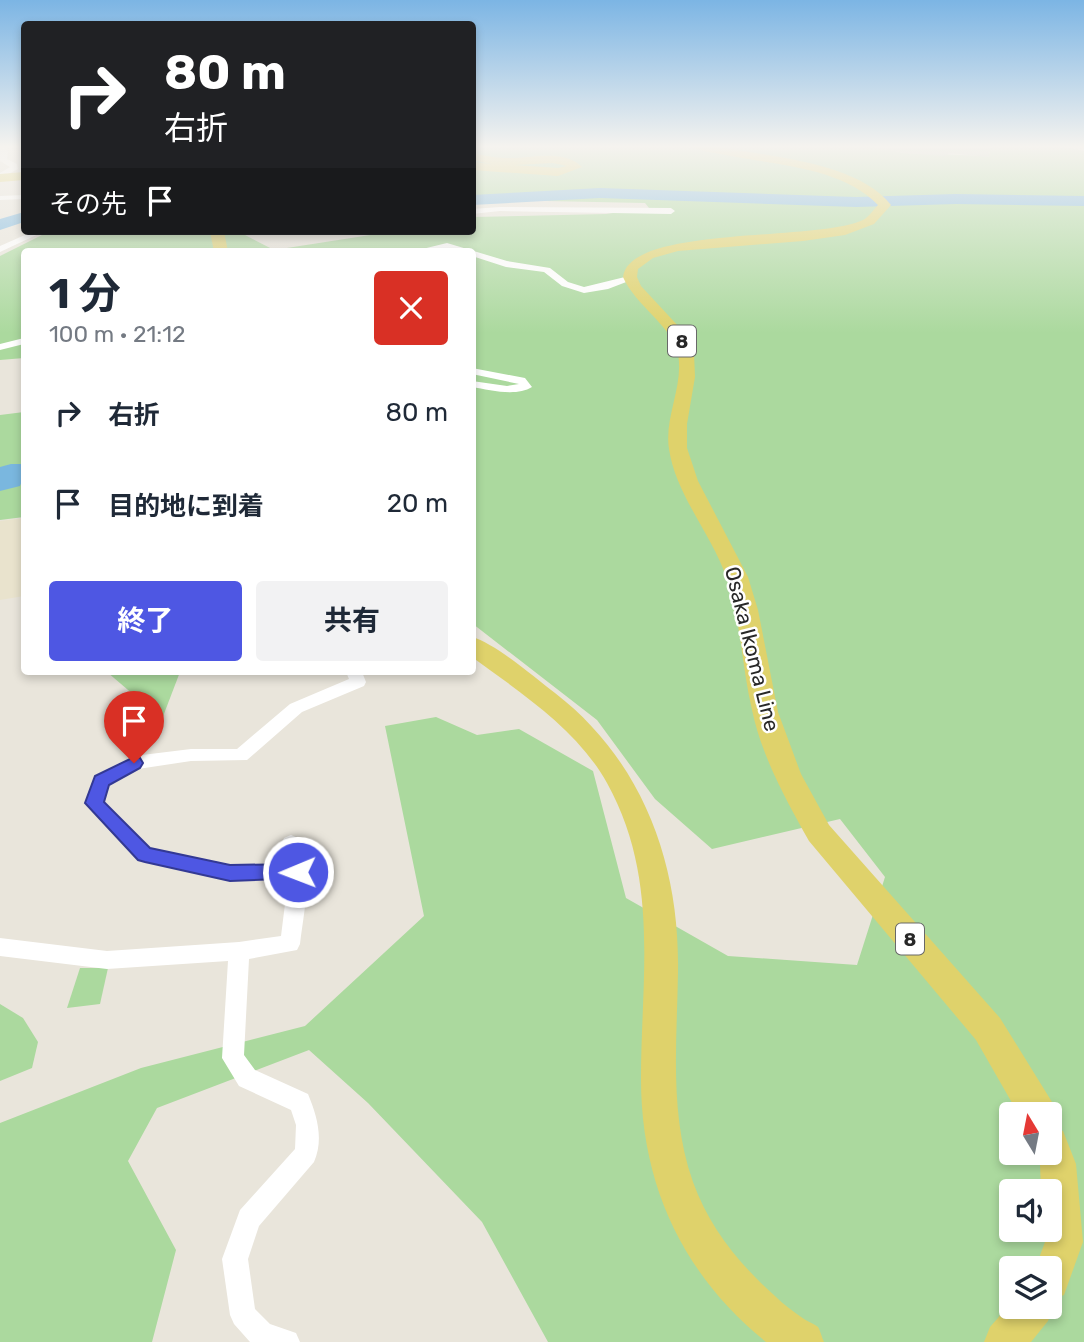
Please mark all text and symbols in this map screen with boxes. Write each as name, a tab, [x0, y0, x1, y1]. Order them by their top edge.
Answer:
text: 80 m	[164, 43, 286, 101]
icon: right	[49, 49, 140, 140]
text: 右折	[164, 109, 228, 147]
icon: arrive	[141, 182, 179, 220]
text: その先	[49, 189, 127, 220]
text: 1 分	[49, 269, 121, 319]
button: close	[374, 271, 448, 345]
text: 100 m · 21:12	[49, 320, 186, 348]
road number: 8	[668, 326, 696, 356]
icon: right	[49, 394, 87, 432]
text: 80 m	[385, 397, 448, 428]
text: 右折	[108, 400, 160, 431]
icon: arrive	[49, 485, 87, 523]
text: 20 m	[387, 488, 448, 519]
text: 目的地に到着	[108, 491, 264, 522]
street label: Osaka Ikoma Line	[720, 564, 785, 734]
button: 終了	[49, 581, 242, 661]
button: 共有	[256, 581, 448, 661]
pin	[104, 691, 164, 763]
icon: arrive	[115, 702, 153, 740]
position arrow	[261, 835, 335, 909]
road number: 8	[896, 923, 924, 954]
north arrow	[999, 1102, 1062, 1166]
map controls	[999, 1102, 1062, 1319]
button: sound	[999, 1179, 1062, 1242]
button: layers	[999, 1256, 1062, 1319]

